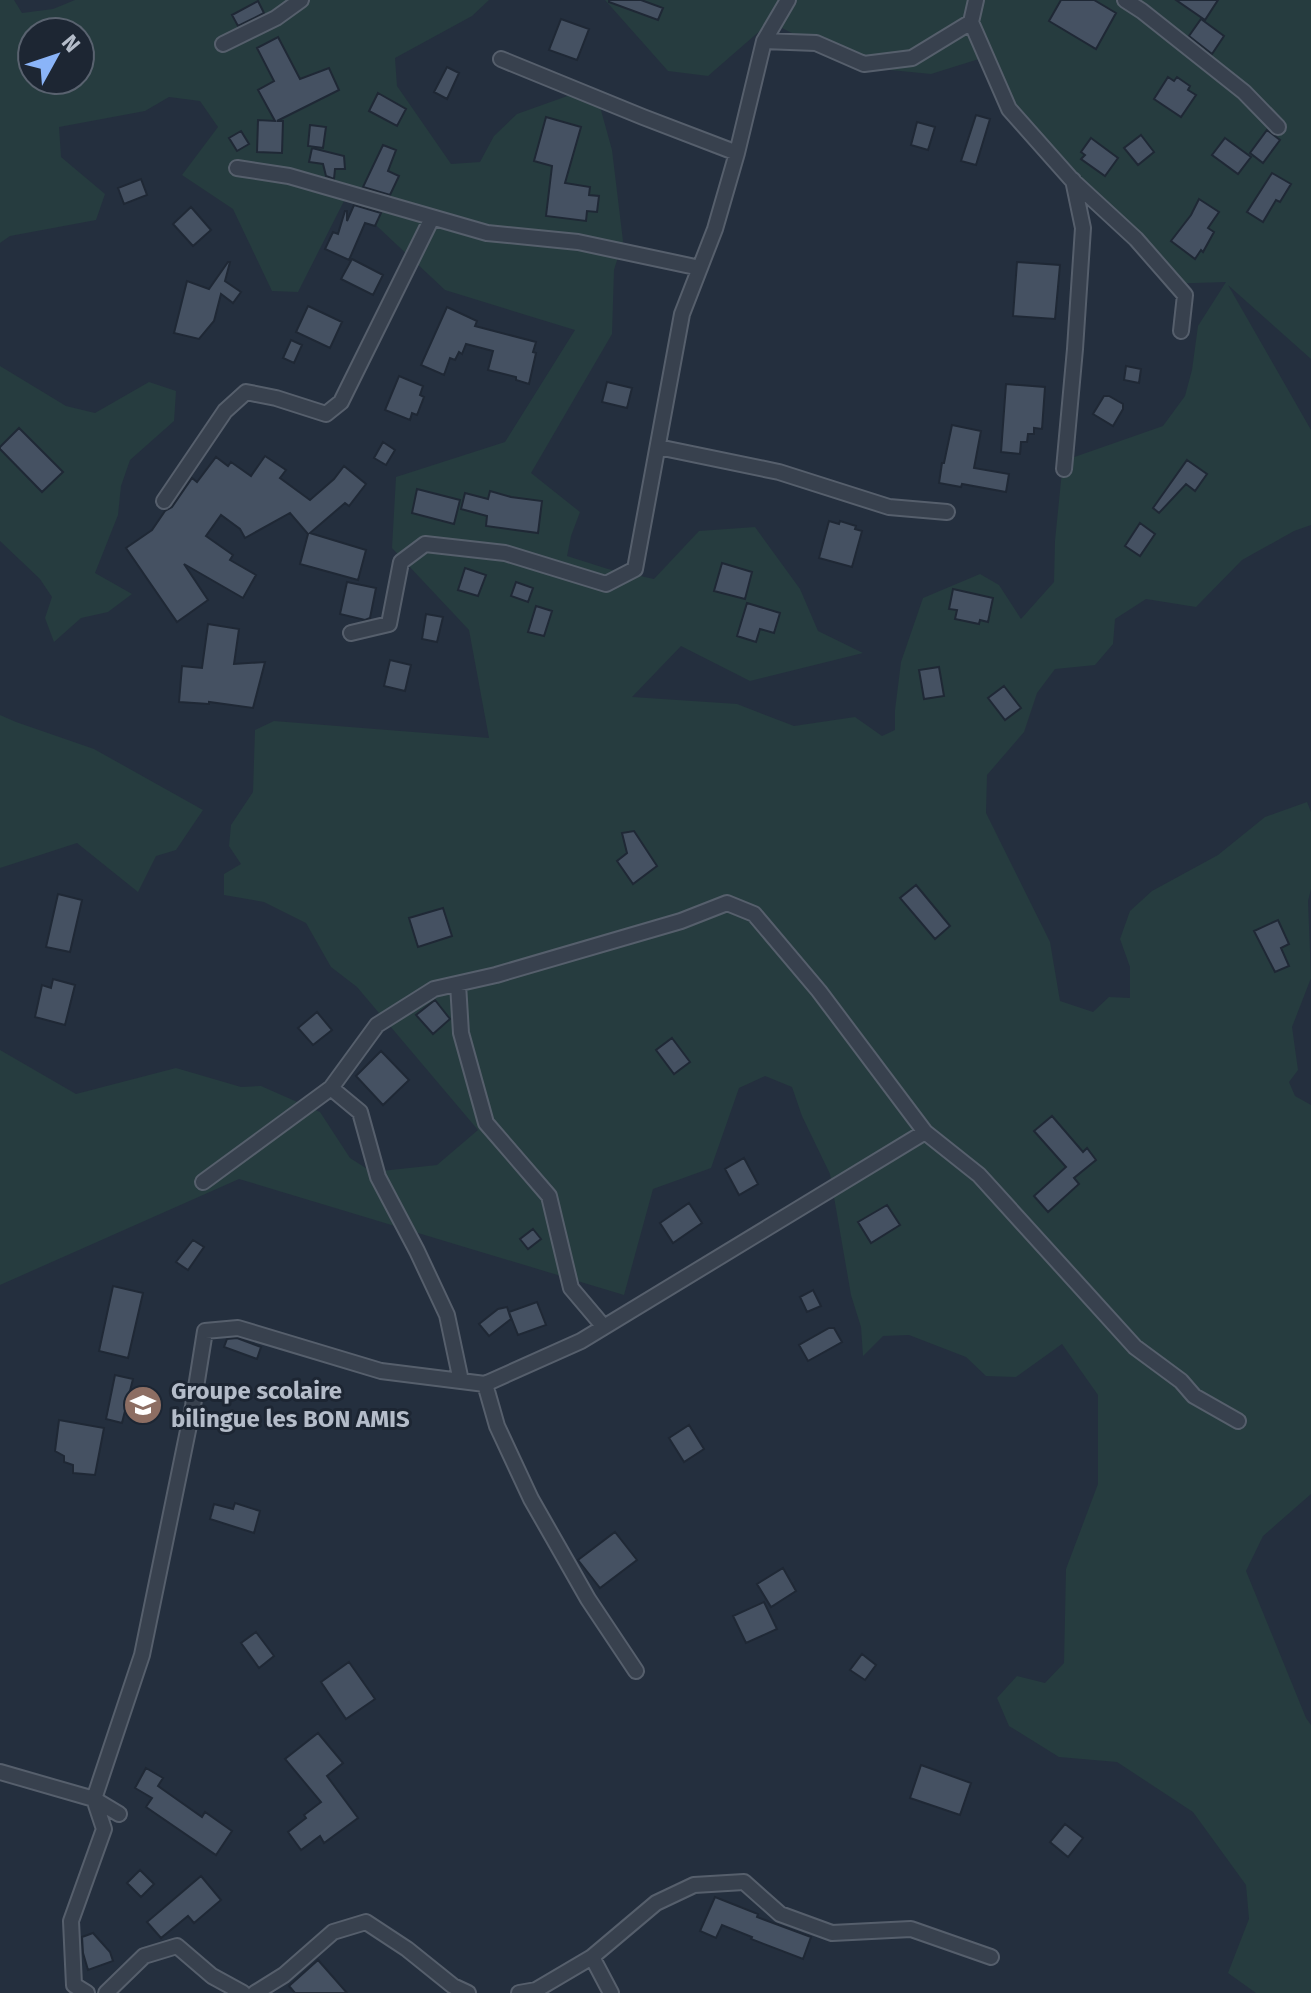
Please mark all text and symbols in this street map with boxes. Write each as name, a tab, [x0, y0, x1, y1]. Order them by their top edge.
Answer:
north arrow	[16, 16, 96, 96]
text: N	[56, 29, 86, 58]
place label: Groupe scolaire bilingue les BON AMIS	[171, 1377, 410, 1433]
school or university icon: Groupe scolaire bilingue les BON AMIS	[122, 1384, 164, 1426]

